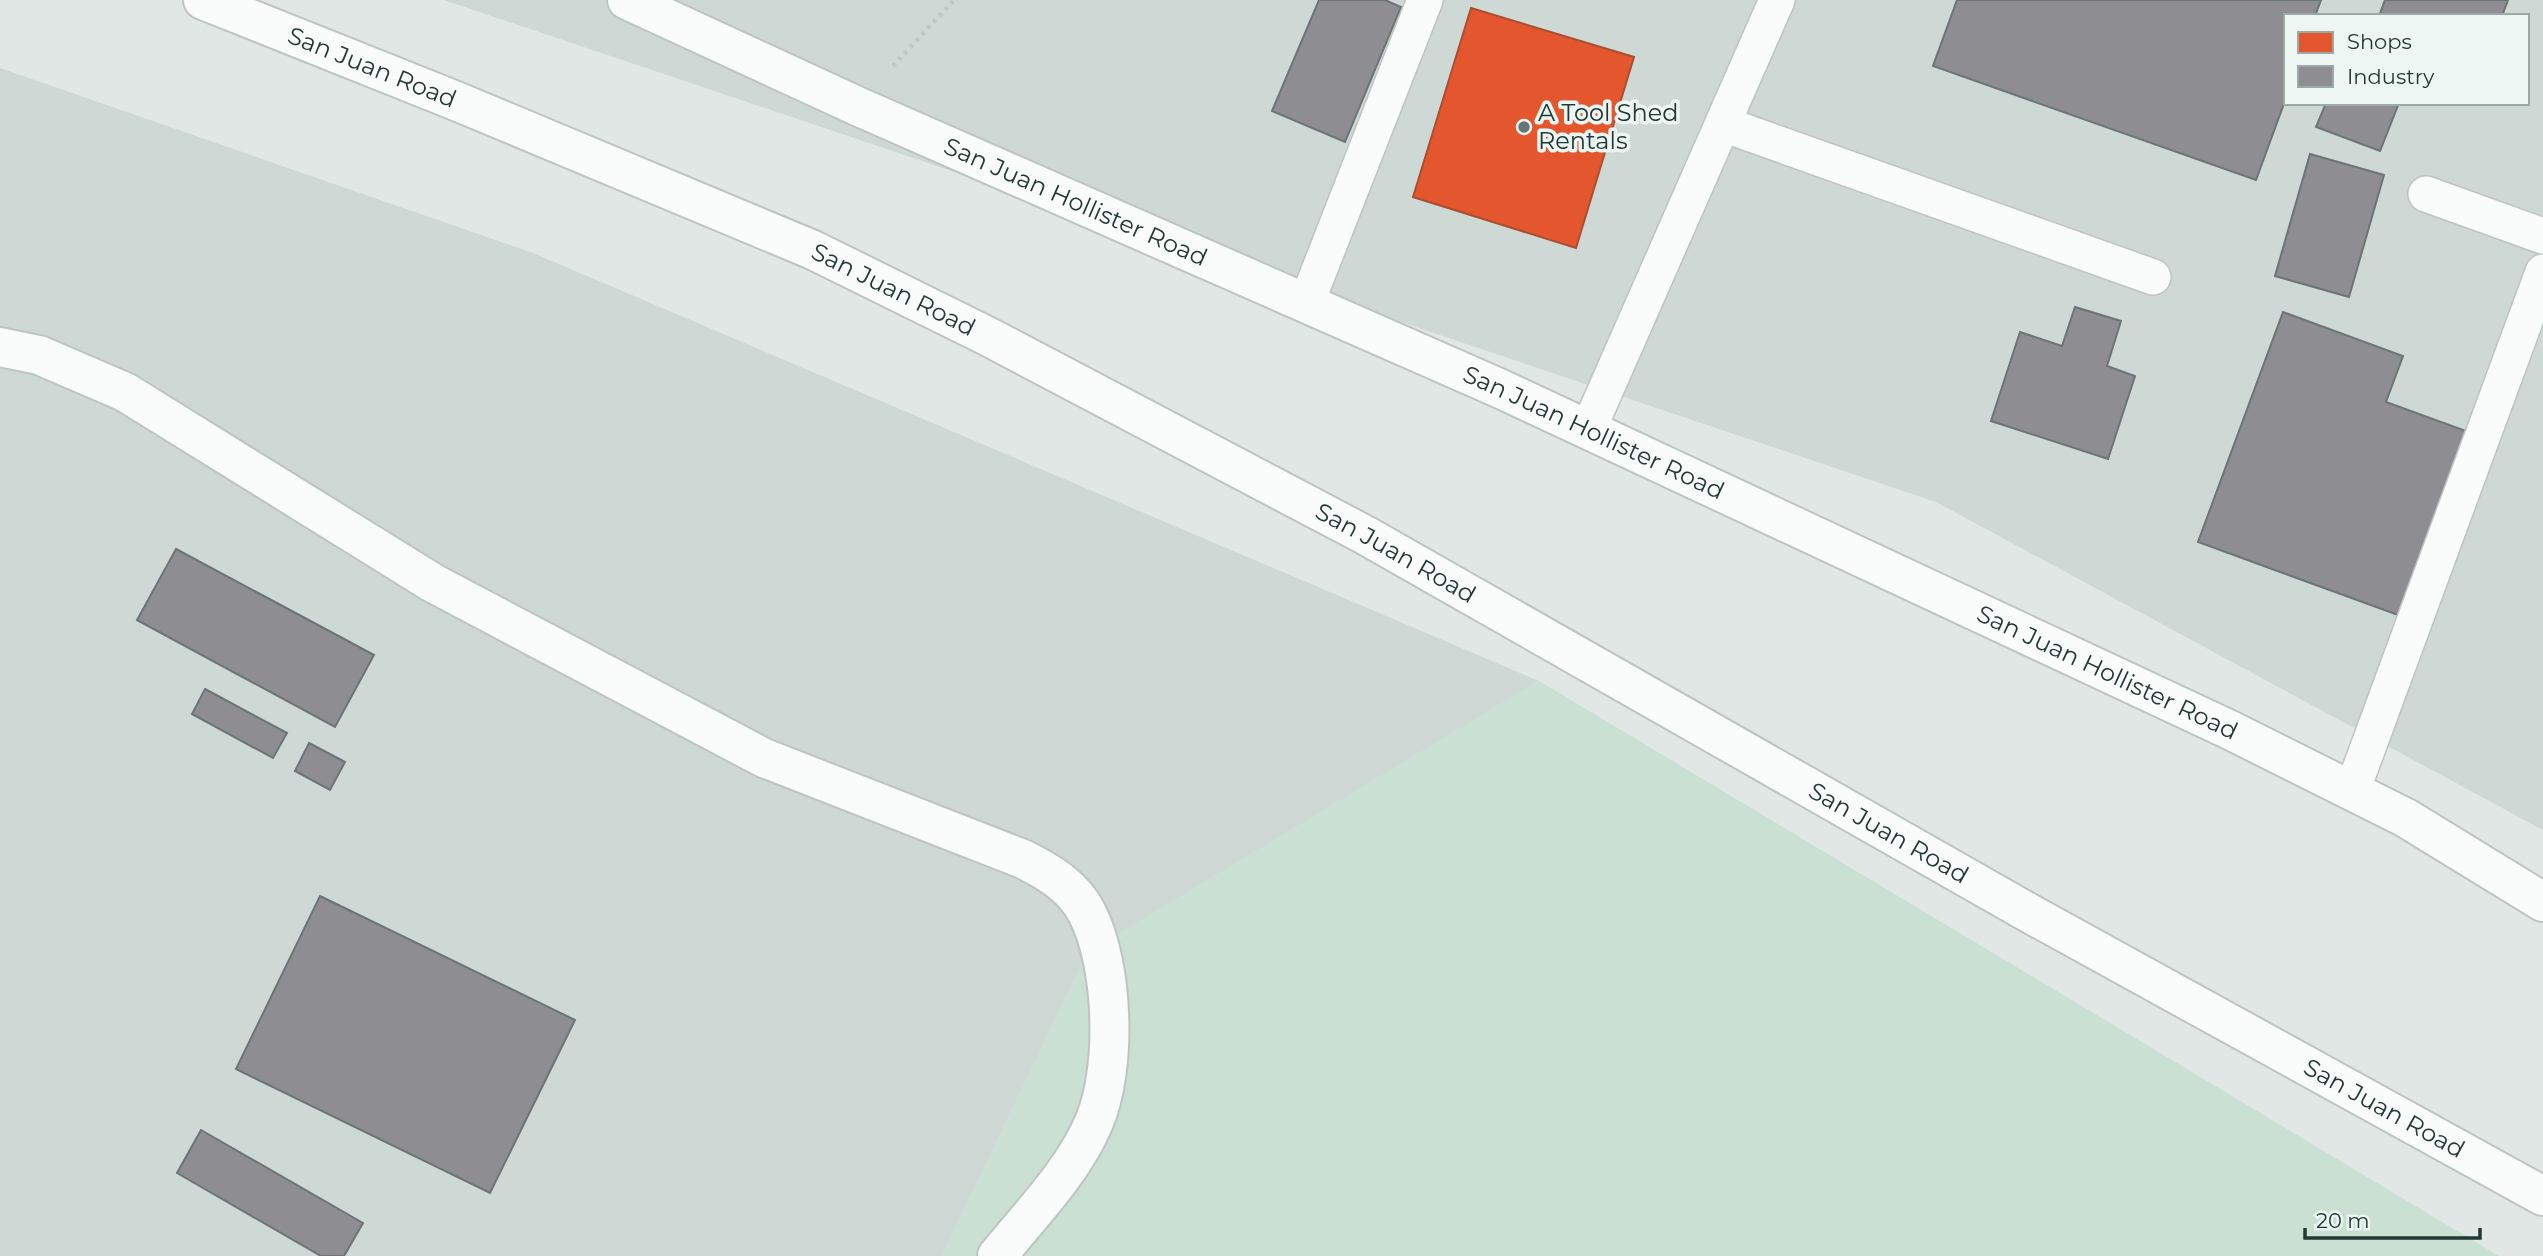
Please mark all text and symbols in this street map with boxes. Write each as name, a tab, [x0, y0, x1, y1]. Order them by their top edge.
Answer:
legend	[2284, 14, 2529, 105]
street label: San Juan Road	[284, 20, 461, 114]
text: Shops	[2347, 29, 2412, 54]
text: Industry	[2347, 64, 2435, 89]
place label: A Tool Shed Rentals	[1538, 98, 1679, 155]
marker: A Tool Shed Rentals	[1516, 119, 1532, 135]
street label: San Juan Hollister Road	[940, 131, 1212, 272]
street label: San Juan Road	[807, 237, 980, 342]
street label: San Juan Hollister Road	[1459, 359, 1729, 505]
street label: San Juan Road	[1311, 497, 1481, 609]
street label: San Juan Hollister Road	[1972, 599, 2242, 746]
street label: San Juan Road	[1804, 776, 1974, 890]
street label: San Juan Road	[2299, 1052, 2470, 1164]
scale bar	[2305, 1196, 2480, 1240]
text: 20 m	[2316, 1208, 2370, 1233]

